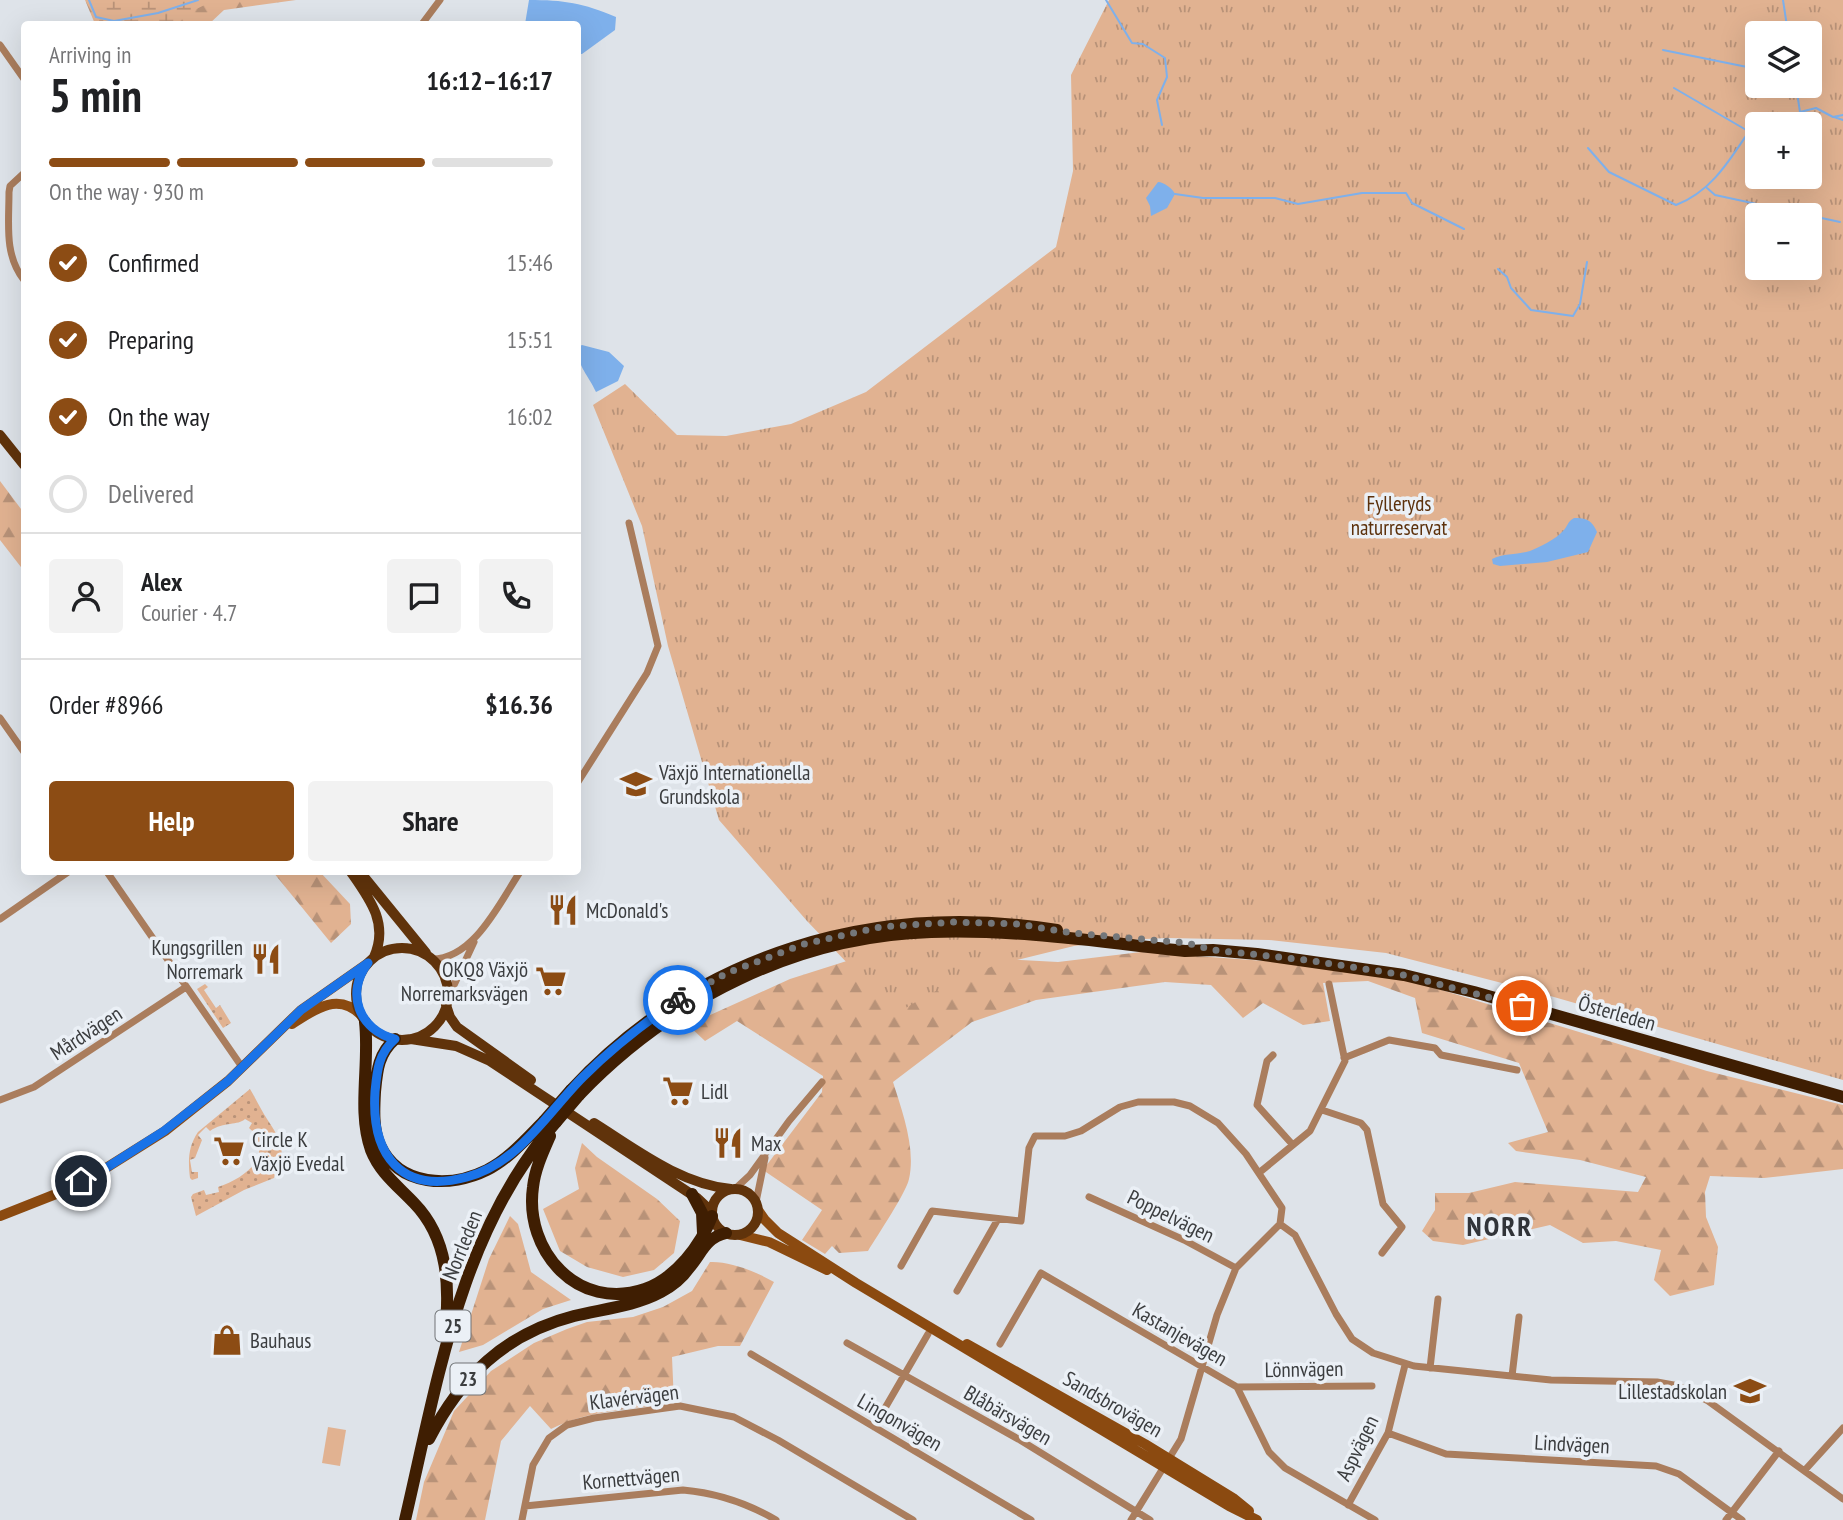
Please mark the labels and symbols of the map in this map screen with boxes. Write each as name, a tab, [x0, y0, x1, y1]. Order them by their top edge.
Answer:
park label: Fylleryds naturreservat	[1351, 490, 1447, 541]
place label: Växjö Internationella Grundskola	[658, 759, 810, 810]
school or university icon: Växjö Internationella Grundskola	[619, 767, 653, 801]
restaurant icon: McDonald's	[546, 893, 580, 927]
place label: McDonald's	[586, 897, 668, 924]
place label: Kungsgrillen Norremark	[152, 934, 243, 985]
restaurant icon: Kungsgrillen Norremark	[249, 942, 283, 976]
place label: OKQ8 Växjö Norremarksvägen	[401, 956, 528, 1007]
supermarket icon: OKQ8 Växjö Norremarksvägen	[534, 964, 568, 998]
courier	[643, 965, 713, 1035]
pin	[1492, 976, 1552, 1036]
street label: Österleden	[1575, 989, 1659, 1037]
street label: Mårdvägen	[45, 1000, 127, 1066]
supermarket icon: Lidl	[661, 1074, 695, 1108]
place label: Lidl	[701, 1078, 728, 1105]
place label: Circle K Växjö Evedal	[251, 1126, 344, 1177]
restaurant icon: Max	[711, 1126, 745, 1160]
place label: Max	[751, 1130, 782, 1157]
supermarket icon: Circle K Växjö Evedal	[212, 1134, 246, 1168]
pin	[51, 1151, 111, 1211]
street label: Poppelvägen	[1123, 1183, 1219, 1249]
street label: Norrleden	[436, 1206, 488, 1284]
district label: NORR	[1467, 1207, 1533, 1244]
street label: Kastanjevägen	[1128, 1296, 1232, 1372]
road number: 25	[435, 1310, 470, 1342]
shop icon: Bauhaus	[210, 1323, 244, 1357]
place label: Bauhaus	[250, 1327, 311, 1354]
street label: Lönnvägen	[1264, 1355, 1344, 1383]
road number: 23	[450, 1364, 486, 1394]
street label: Sandsbrovägen	[1059, 1365, 1167, 1443]
school or university icon: Lillestadskolan	[1733, 1374, 1767, 1408]
street label: Klavérvägen	[588, 1378, 680, 1416]
place label: Lillestadskolan	[1618, 1378, 1727, 1405]
street label: Blåbärsvägen	[959, 1379, 1057, 1451]
street label: Lingonvägen	[853, 1387, 947, 1457]
street label: Aspvägen	[1330, 1411, 1384, 1485]
street label: Lindvägen	[1534, 1429, 1610, 1459]
street label: Kornettvägen	[581, 1460, 681, 1496]

